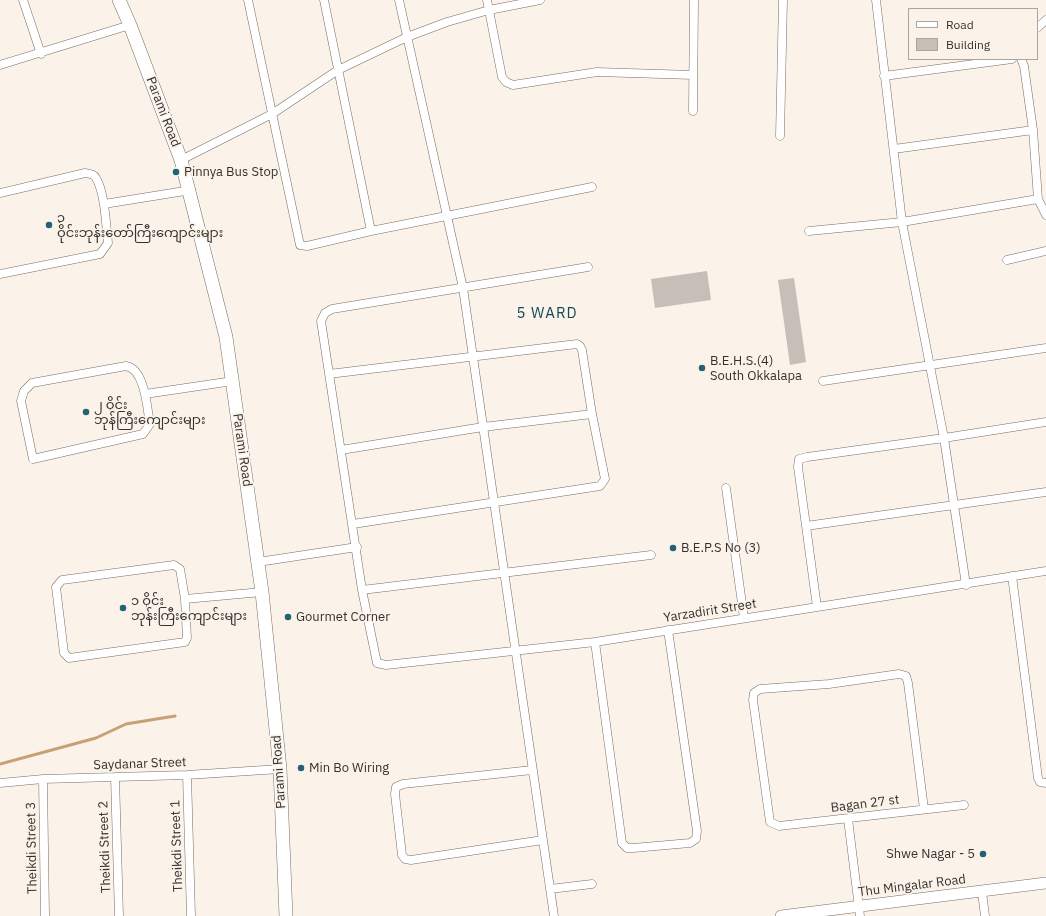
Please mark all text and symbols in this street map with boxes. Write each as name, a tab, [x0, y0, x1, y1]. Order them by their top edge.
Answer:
legend	[908, 8, 1038, 60]
text: Road	[946, 17, 974, 32]
text: Building	[946, 37, 990, 52]
street label: Parami Road	[142, 75, 184, 149]
place label: Pinnya Bus Stop	[184, 164, 278, 180]
marker: Pinnya Bus Stop	[171, 167, 181, 177]
place label: ၃ ဝိုင်းဘုန်းတော်ကြီးကျောင်းများ	[57, 210, 223, 241]
marker: ၃ ဝိုင်းဘုန်းတော်ကြီးကျောင်းများ	[44, 220, 54, 230]
district label: 5 WARD	[516, 305, 578, 323]
place label: B.E.H.S.(4) South Okkalapa	[710, 353, 802, 384]
marker: B.E.H.S.(4) South Okkalapa	[697, 363, 707, 373]
place label: ၂ ဝိုင်း ဘုန်ကြီးကျောင်းများ	[94, 397, 206, 428]
marker: ၂ ဝိုင်း ဘုန်ကြီးကျောင်းများ	[81, 407, 91, 417]
street label: Parami Road	[229, 412, 255, 488]
place label: B.E.P.S No (3)	[681, 540, 761, 556]
marker: B.E.P.S No (3)	[668, 543, 678, 553]
place label: ၁ ဝိုင်း ဘုန်းကြီးကျောင်းများ	[131, 593, 247, 624]
street label: Yarzadirit Street	[662, 596, 758, 626]
marker: ၁ ဝိုင်း ဘုန်းကြီးကျောင်းများ	[118, 603, 128, 613]
place label: Gourmet Corner	[296, 609, 390, 625]
marker: Gourmet Corner	[283, 612, 293, 622]
street label: Parami Road	[269, 735, 289, 809]
street label: Saydanar Street	[93, 755, 187, 773]
place label: Min Bo Wiring	[309, 760, 389, 776]
marker: Min Bo Wiring	[296, 763, 306, 773]
street label: Bagan 27 st	[830, 792, 900, 816]
street label: Theikdi Street 1	[168, 800, 186, 892]
street label: Theikdi Street 2	[96, 801, 114, 893]
street label: Theikdi Street 3	[23, 802, 41, 894]
place label: Shwe Nagar - 5	[886, 846, 975, 862]
marker: Shwe Nagar - 5	[978, 849, 988, 859]
street label: Thu Mingalar Road	[857, 872, 967, 900]

